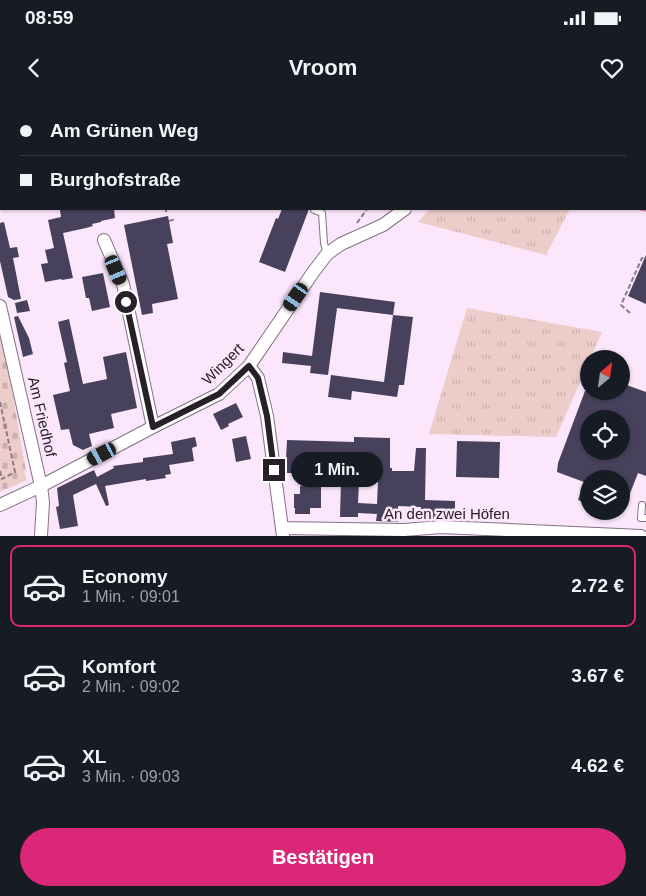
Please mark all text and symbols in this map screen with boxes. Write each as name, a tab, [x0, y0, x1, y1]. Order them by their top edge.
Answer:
text: 08:59	[25, 7, 74, 28]
icon: back	[20, 54, 48, 82]
icon: heart	[598, 54, 626, 82]
text: Vroom	[289, 55, 357, 80]
text: Am Grünen Weg	[50, 120, 199, 141]
text: Burghofstraße	[50, 169, 181, 190]
car	[103, 253, 128, 287]
car	[281, 280, 310, 314]
route start	[115, 291, 137, 313]
street label: Wingert	[198, 339, 248, 388]
north arrow	[580, 350, 630, 400]
map controls	[580, 350, 630, 520]
street label: Am Friedhof	[25, 375, 60, 459]
button: locate	[580, 410, 630, 460]
car	[85, 440, 118, 468]
callout: 1 Min.	[292, 452, 384, 488]
route end	[263, 459, 285, 481]
text: 1 Min.	[314, 461, 360, 478]
button: layers	[580, 470, 630, 520]
street label: An den zwei Höfen	[384, 505, 510, 522]
icon: car	[22, 564, 67, 609]
text: Economy	[82, 566, 168, 587]
text: 2.72 €	[571, 575, 624, 596]
text: 1 Min. · 09:01	[82, 588, 180, 605]
icon: car	[22, 654, 67, 699]
text: Komfort	[82, 656, 156, 677]
text: 3.67 €	[571, 665, 624, 686]
text: 2 Min. · 09:02	[82, 678, 180, 695]
icon: car	[22, 744, 67, 789]
text: XL	[82, 746, 106, 767]
text: 4.62 €	[571, 755, 624, 776]
text: 3 Min. · 09:03	[82, 768, 180, 785]
button: Bestätigen	[20, 828, 626, 886]

